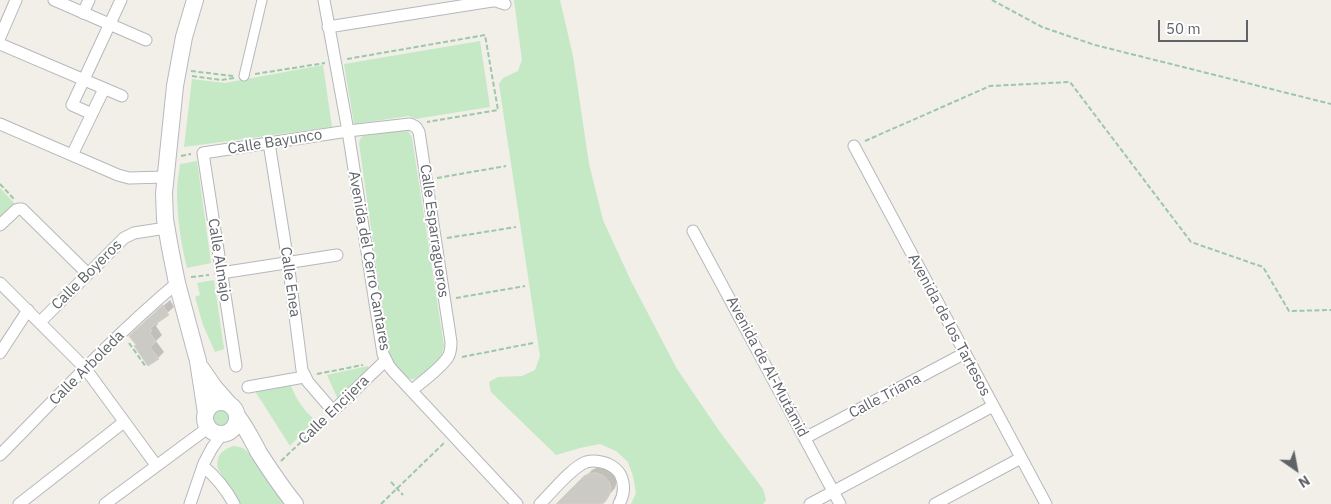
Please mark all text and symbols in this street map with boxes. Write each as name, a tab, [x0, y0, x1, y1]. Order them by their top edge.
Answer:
scale bar	[1161, 10, 1251, 42]
text: 50 m	[1166, 19, 1201, 38]
street label: Calle Bayunco	[227, 126, 323, 158]
street label: Calle Esparragueros	[416, 163, 452, 299]
street label: Avenida del Cerro Cantares	[344, 170, 394, 352]
street label: Calle Almajo	[204, 217, 234, 303]
street label: Calle Boyeros	[48, 236, 126, 314]
street label: Calle Enea	[276, 246, 304, 318]
street label: Avenida de los Tartesos	[904, 251, 994, 399]
street label: Avenida de Al-Mutámid	[722, 294, 812, 440]
street label: Calle Arboleda	[46, 327, 128, 409]
street label: Calle Triana	[846, 370, 924, 422]
street label: Calle Encijera	[295, 372, 373, 448]
north arrow	[1271, 444, 1321, 494]
text: N	[1295, 471, 1313, 492]

